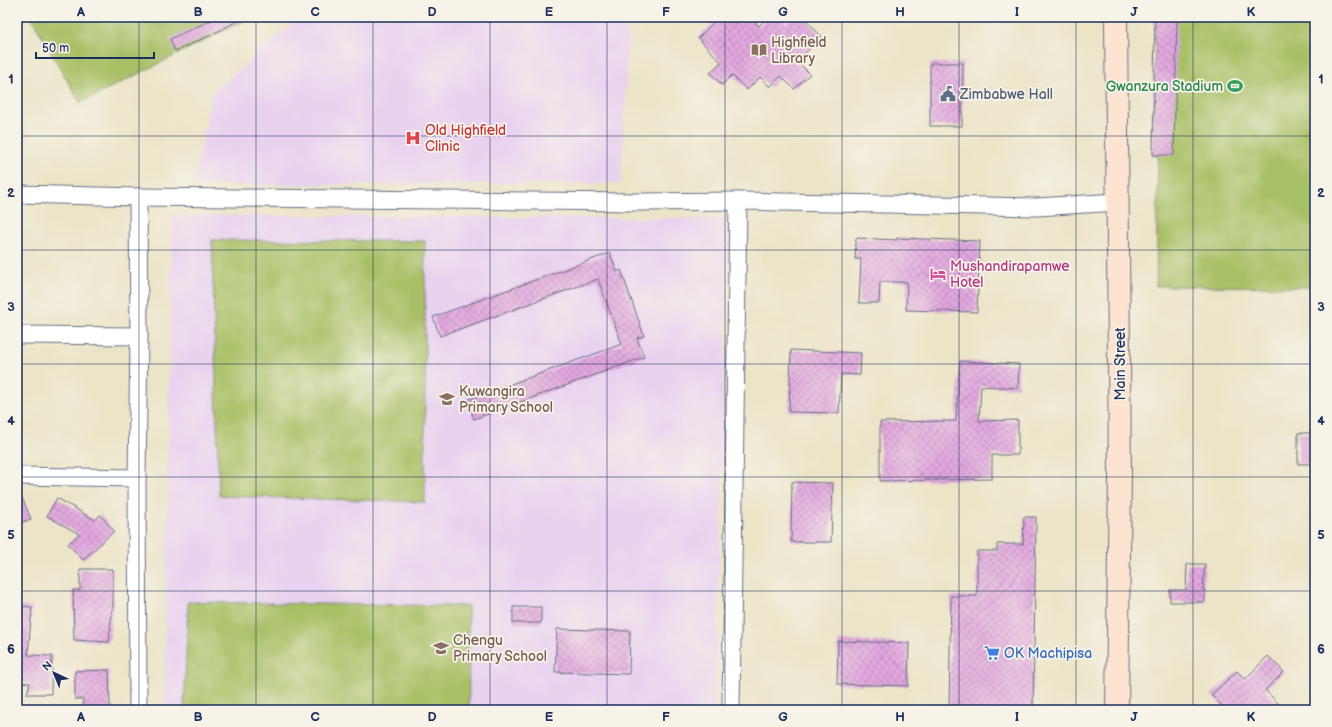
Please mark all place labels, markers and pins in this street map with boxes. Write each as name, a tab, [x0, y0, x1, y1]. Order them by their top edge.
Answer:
place label: Highfield Library	[771, 34, 826, 67]
library icon: Highfield Library	[750, 41, 768, 59]
sports icon: Gwanzura Stadium	[1226, 77, 1244, 95]
place label: Gwanzura Stadium	[1106, 78, 1223, 95]
public building icon: Zimbabwe Hall	[939, 85, 957, 103]
place label: Zimbabwe Hall	[959, 86, 1053, 103]
place label: Old Highfield Clinic	[425, 122, 506, 155]
hospital icon: Old Highfield Clinic	[404, 129, 422, 147]
place label: Mushandirapamwe Hotel	[950, 258, 1069, 291]
hotel icon: Mushandirapamwe Hotel	[929, 265, 947, 283]
place label: Kuwangira Primary School	[459, 383, 553, 416]
school or university icon: Kuwangira Primary School	[438, 390, 456, 408]
place label: Chengu Primary School	[453, 632, 547, 665]
school or university icon: Chengu Primary School	[432, 639, 450, 657]
supermarket icon: OK Machipisa	[983, 644, 1001, 662]
place label: OK Machipisa	[1004, 645, 1092, 662]

